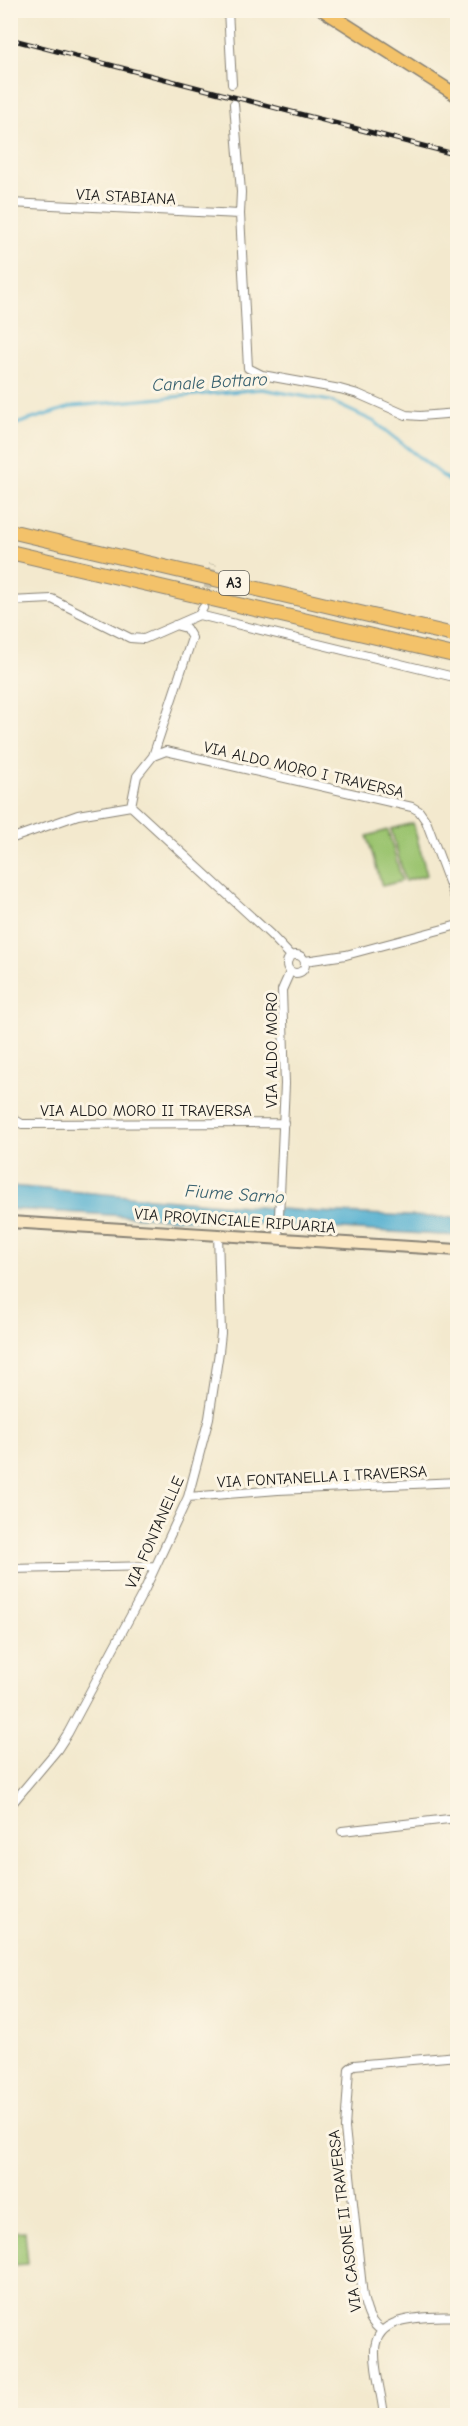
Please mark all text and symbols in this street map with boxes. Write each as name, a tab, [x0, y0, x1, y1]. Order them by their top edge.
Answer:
street label: VIA STABIANA	[76, 185, 176, 209]
water label: Canale Bottaro	[152, 369, 268, 396]
road number: A3	[219, 571, 249, 595]
street label: VIA ALDO MORO I TRAVERSA	[202, 738, 406, 802]
street label: VIA ALDO MORO	[263, 992, 281, 1108]
street label: VIA ALDO MORO II TRAVERSA	[40, 1102, 252, 1120]
water label: Fiume Sarno	[185, 1181, 285, 1208]
street label: VIA PROVINCIALE RIPUARIA	[134, 1205, 336, 1237]
street label: VIA FONTANELLA I TRAVERSA	[217, 1463, 427, 1491]
street label: VIA FONTANELLE	[122, 1473, 188, 1591]
street label: VIA CASONE II TRAVERSA	[325, 2129, 365, 2313]

